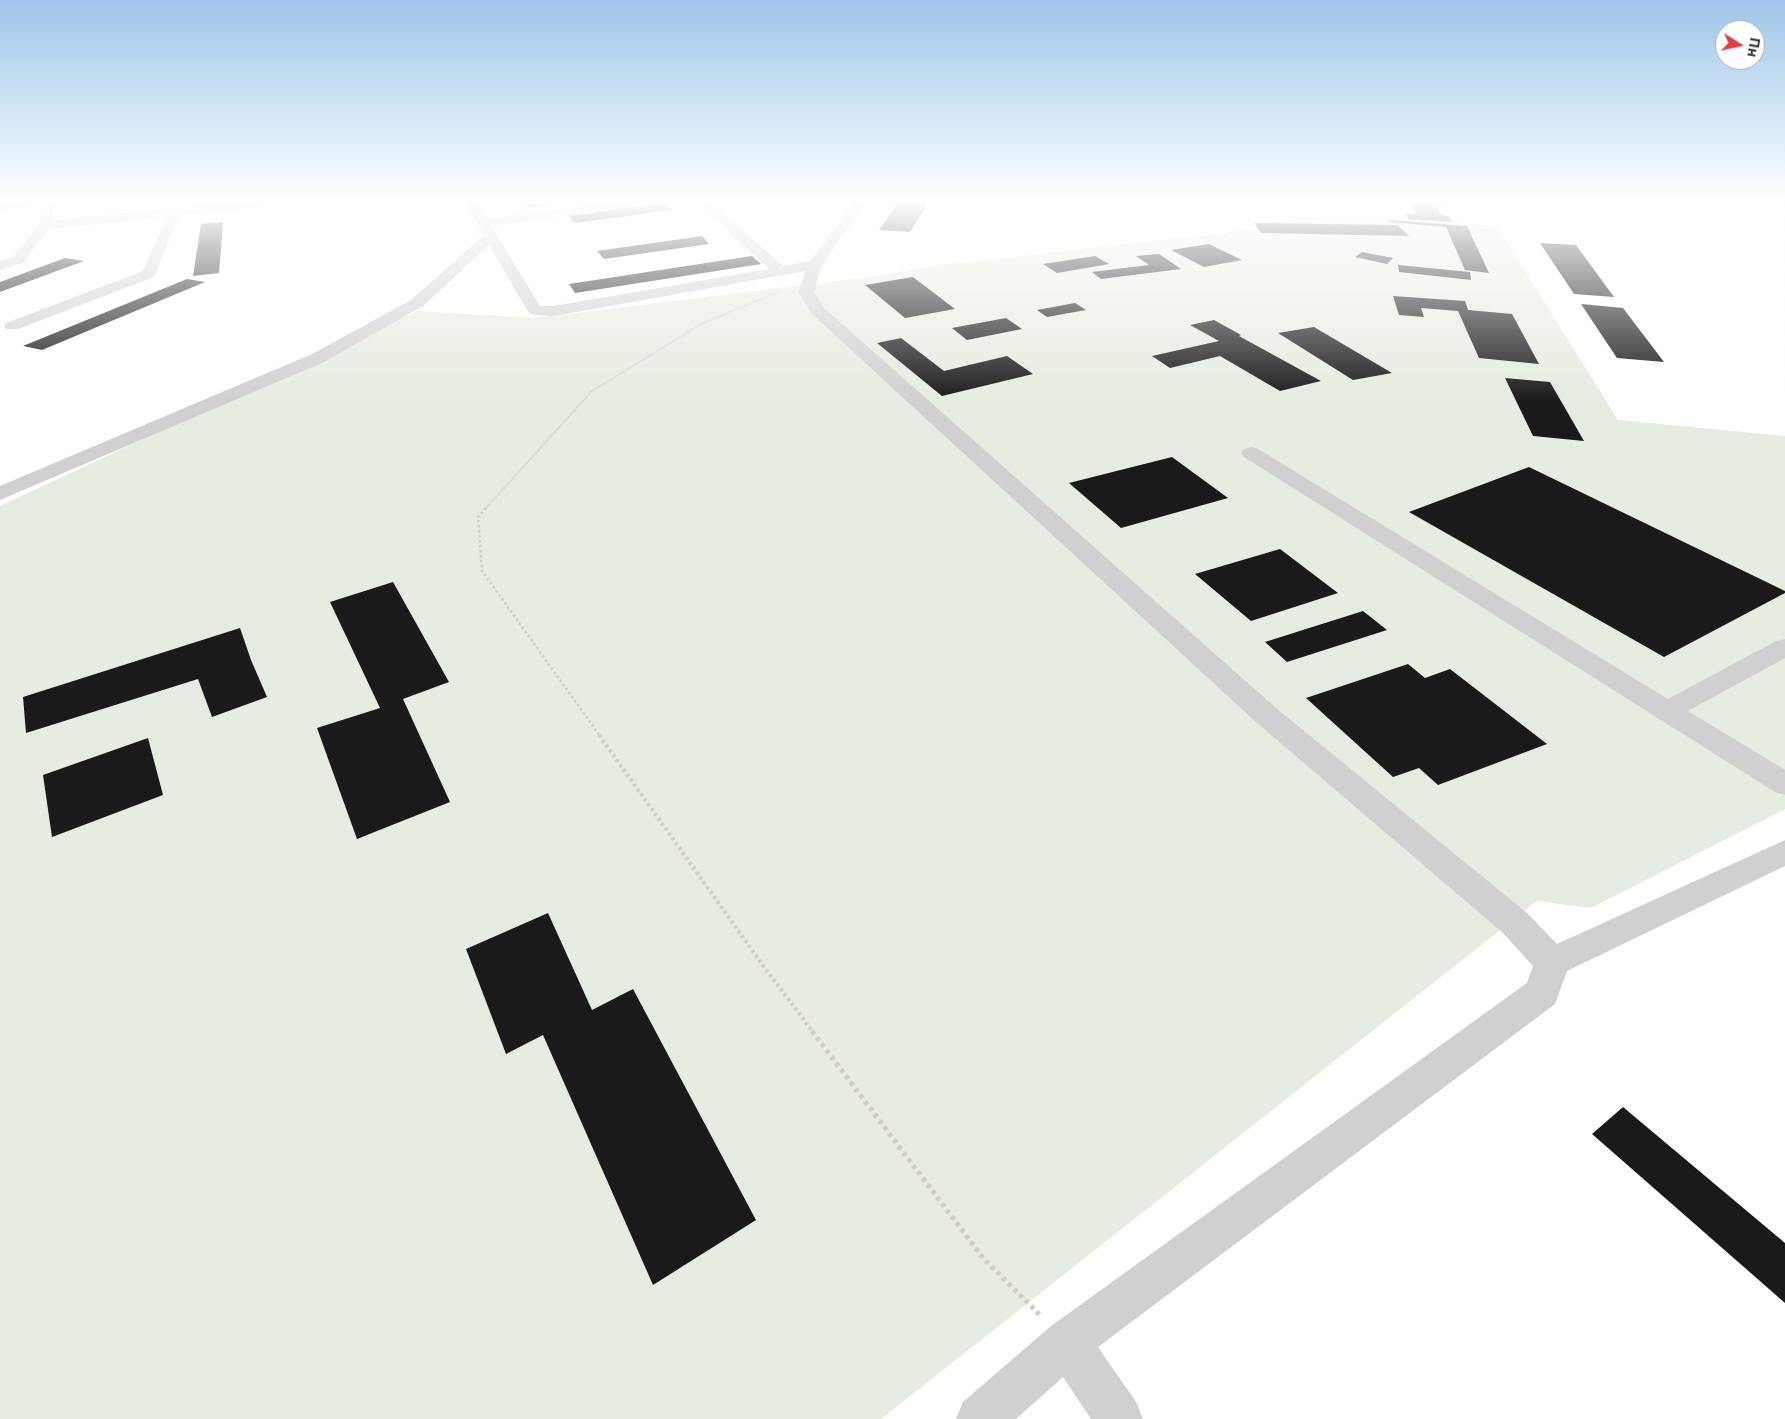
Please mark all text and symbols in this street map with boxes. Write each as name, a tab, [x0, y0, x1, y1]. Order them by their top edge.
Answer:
north arrow	[1715, 20, 1765, 70]
text: Пн	[1743, 36, 1765, 59]

